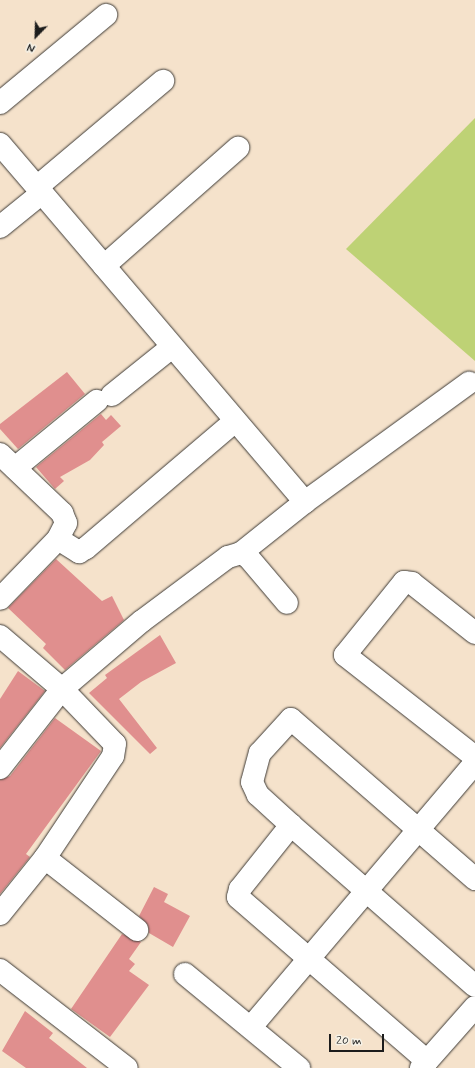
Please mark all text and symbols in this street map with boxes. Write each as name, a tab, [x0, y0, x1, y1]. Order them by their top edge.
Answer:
north arrow	[16, 16, 56, 56]
text: N	[25, 39, 37, 55]
scale bar	[331, 1026, 386, 1052]
text: 20 m	[336, 1033, 362, 1049]

